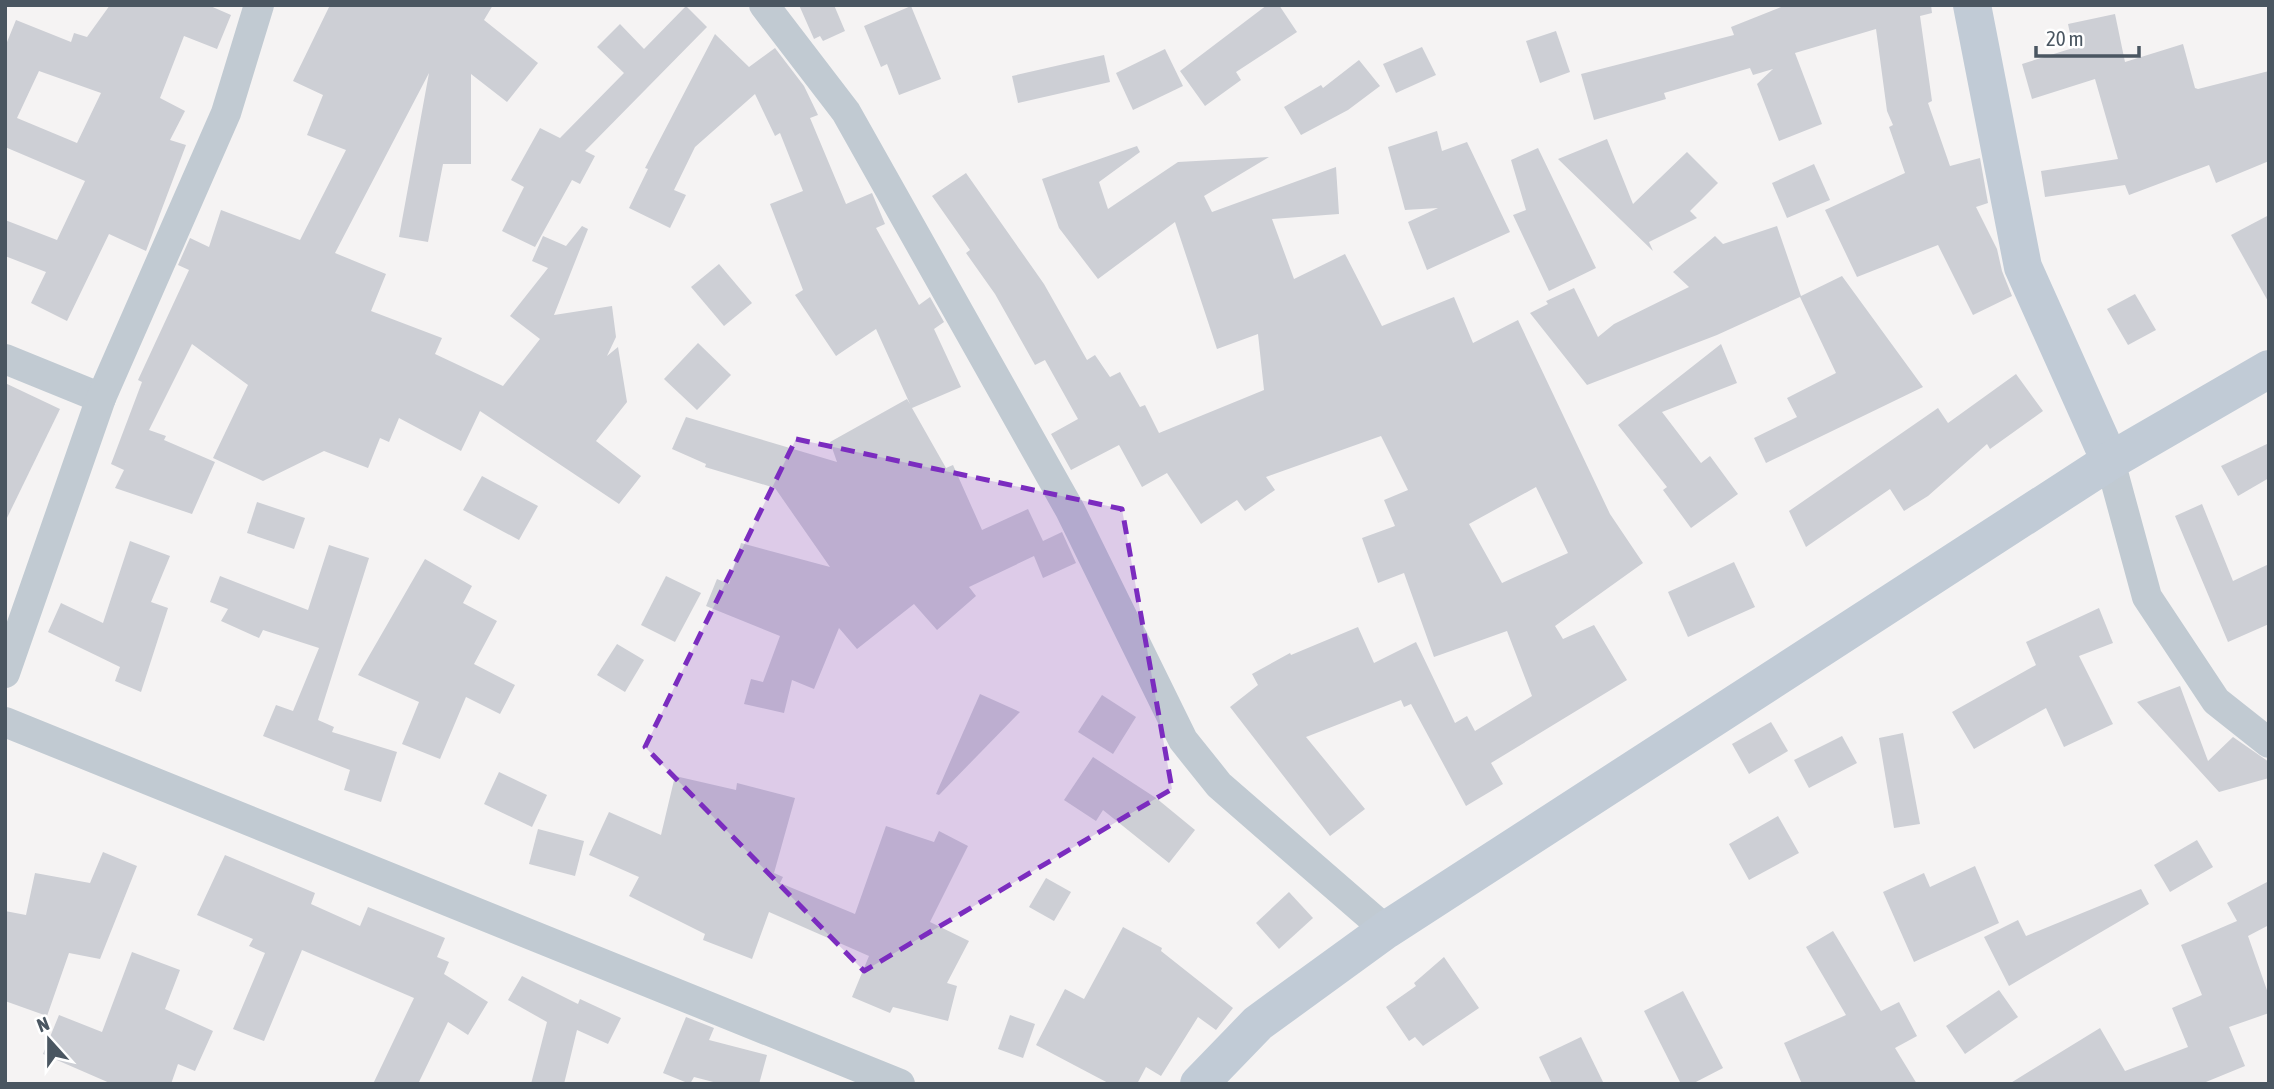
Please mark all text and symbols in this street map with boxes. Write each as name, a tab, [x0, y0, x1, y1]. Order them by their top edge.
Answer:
scale bar	[2036, 14, 2139, 58]
text: 20 m	[2046, 26, 2084, 50]
north arrow	[14, 1005, 84, 1075]
text: N	[34, 1012, 52, 1036]

